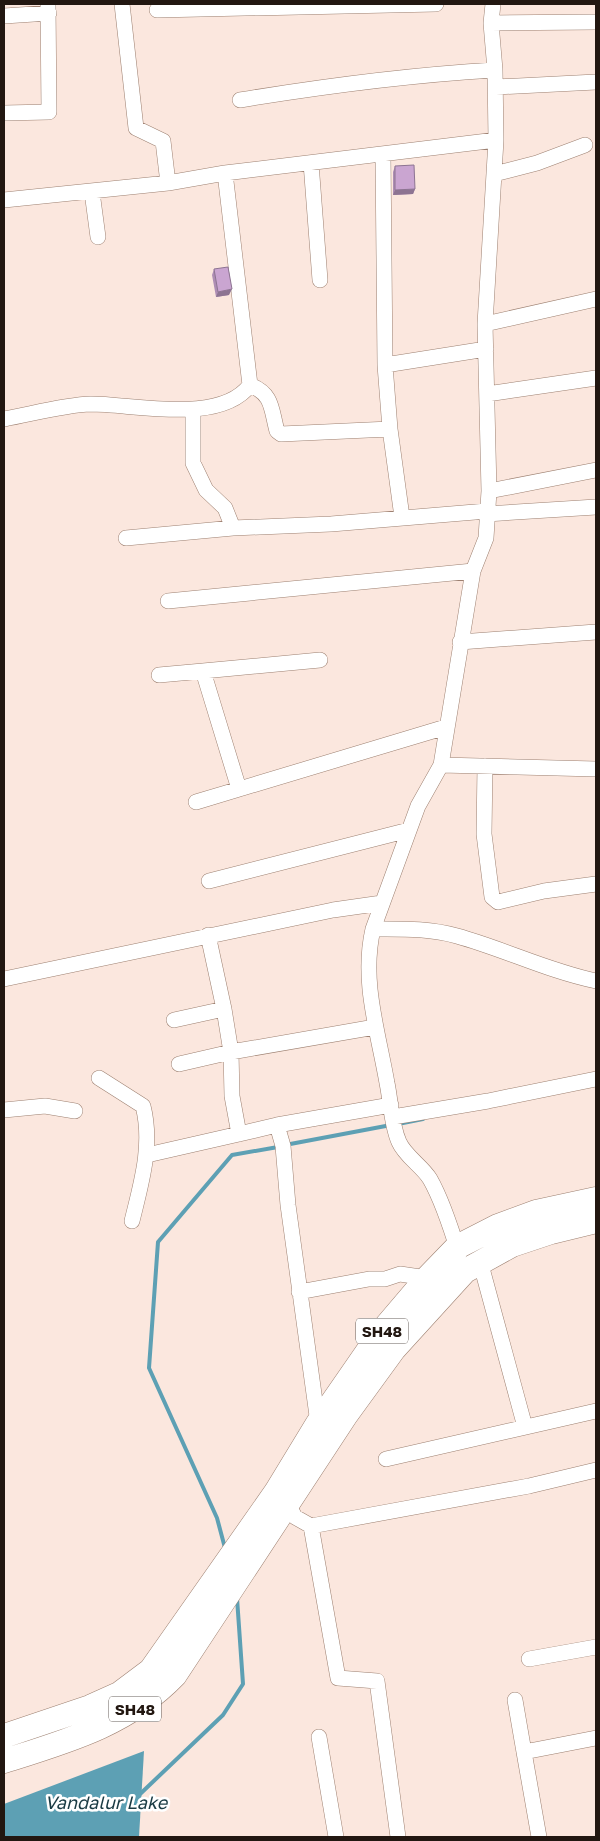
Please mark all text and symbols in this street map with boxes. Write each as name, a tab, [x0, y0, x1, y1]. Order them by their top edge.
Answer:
road number: SH48	[356, 1318, 408, 1344]
road number: SH48	[109, 1696, 161, 1722]
water label: Vandalur Lake	[45, 1791, 169, 1813]

